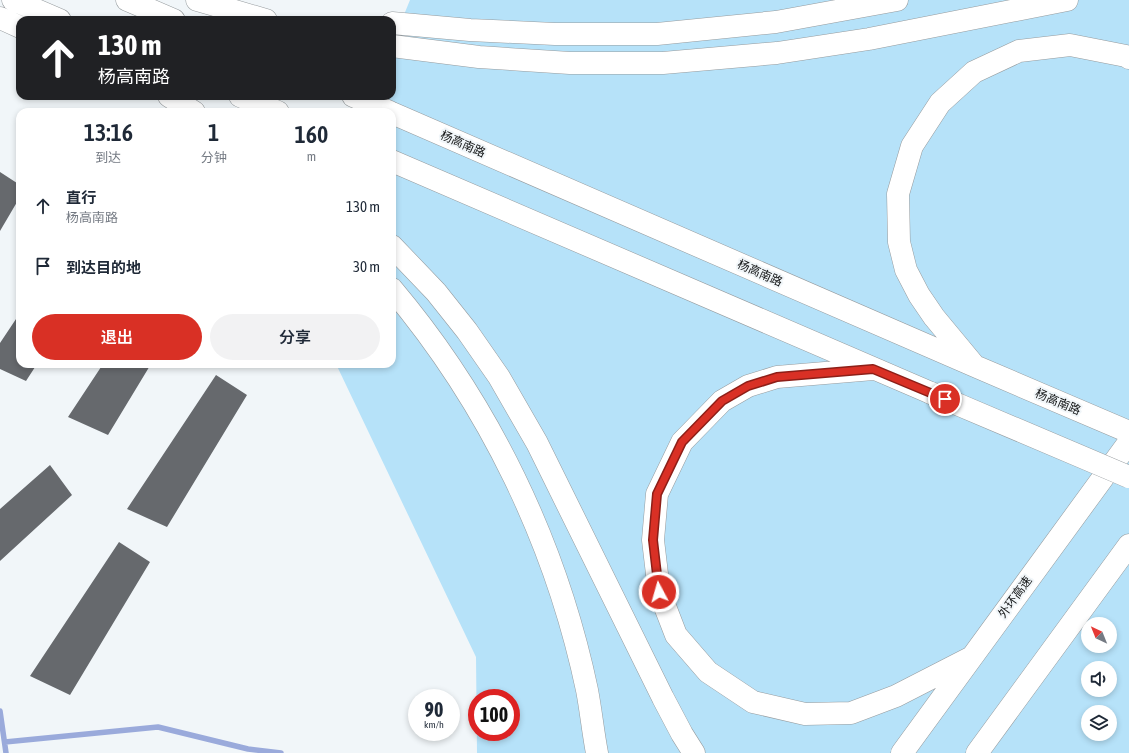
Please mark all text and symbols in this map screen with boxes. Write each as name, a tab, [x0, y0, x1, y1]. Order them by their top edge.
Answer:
text: 130 m	[98, 29, 161, 61]
icon: ahead	[32, 32, 84, 84]
text: 杨高南路	[98, 66, 170, 87]
text: 13:16	[84, 119, 133, 146]
text: 1	[208, 119, 219, 146]
text: 160	[294, 121, 328, 148]
street label: 杨高南路	[438, 128, 488, 160]
text: m	[307, 149, 316, 164]
text: 到达	[95, 150, 121, 165]
text: 分钟	[201, 150, 227, 165]
text: 直行	[66, 189, 96, 206]
icon: ahead	[32, 195, 54, 217]
text: 130 m	[346, 198, 380, 215]
text: 杨高南路	[66, 210, 118, 225]
icon: arrive	[32, 255, 54, 277]
street label: 杨高南路	[735, 257, 785, 289]
text: 30 m	[353, 258, 380, 275]
text: 到达目的地	[66, 259, 141, 276]
button: 退出	[32, 314, 202, 360]
button: 分享	[210, 314, 380, 360]
pin	[928, 382, 962, 416]
street label: 杨高南路	[1033, 386, 1083, 418]
icon: arrive	[934, 388, 956, 410]
position arrow	[638, 571, 680, 613]
street label: 外环高速	[995, 573, 1035, 621]
north arrow	[1081, 617, 1117, 653]
map controls	[1081, 617, 1117, 741]
button: sound	[1081, 661, 1117, 697]
speed limit sign: 100	[468, 689, 520, 741]
text: 90	[425, 698, 443, 721]
button: layers	[1081, 705, 1117, 741]
text: km/h	[424, 719, 444, 730]

